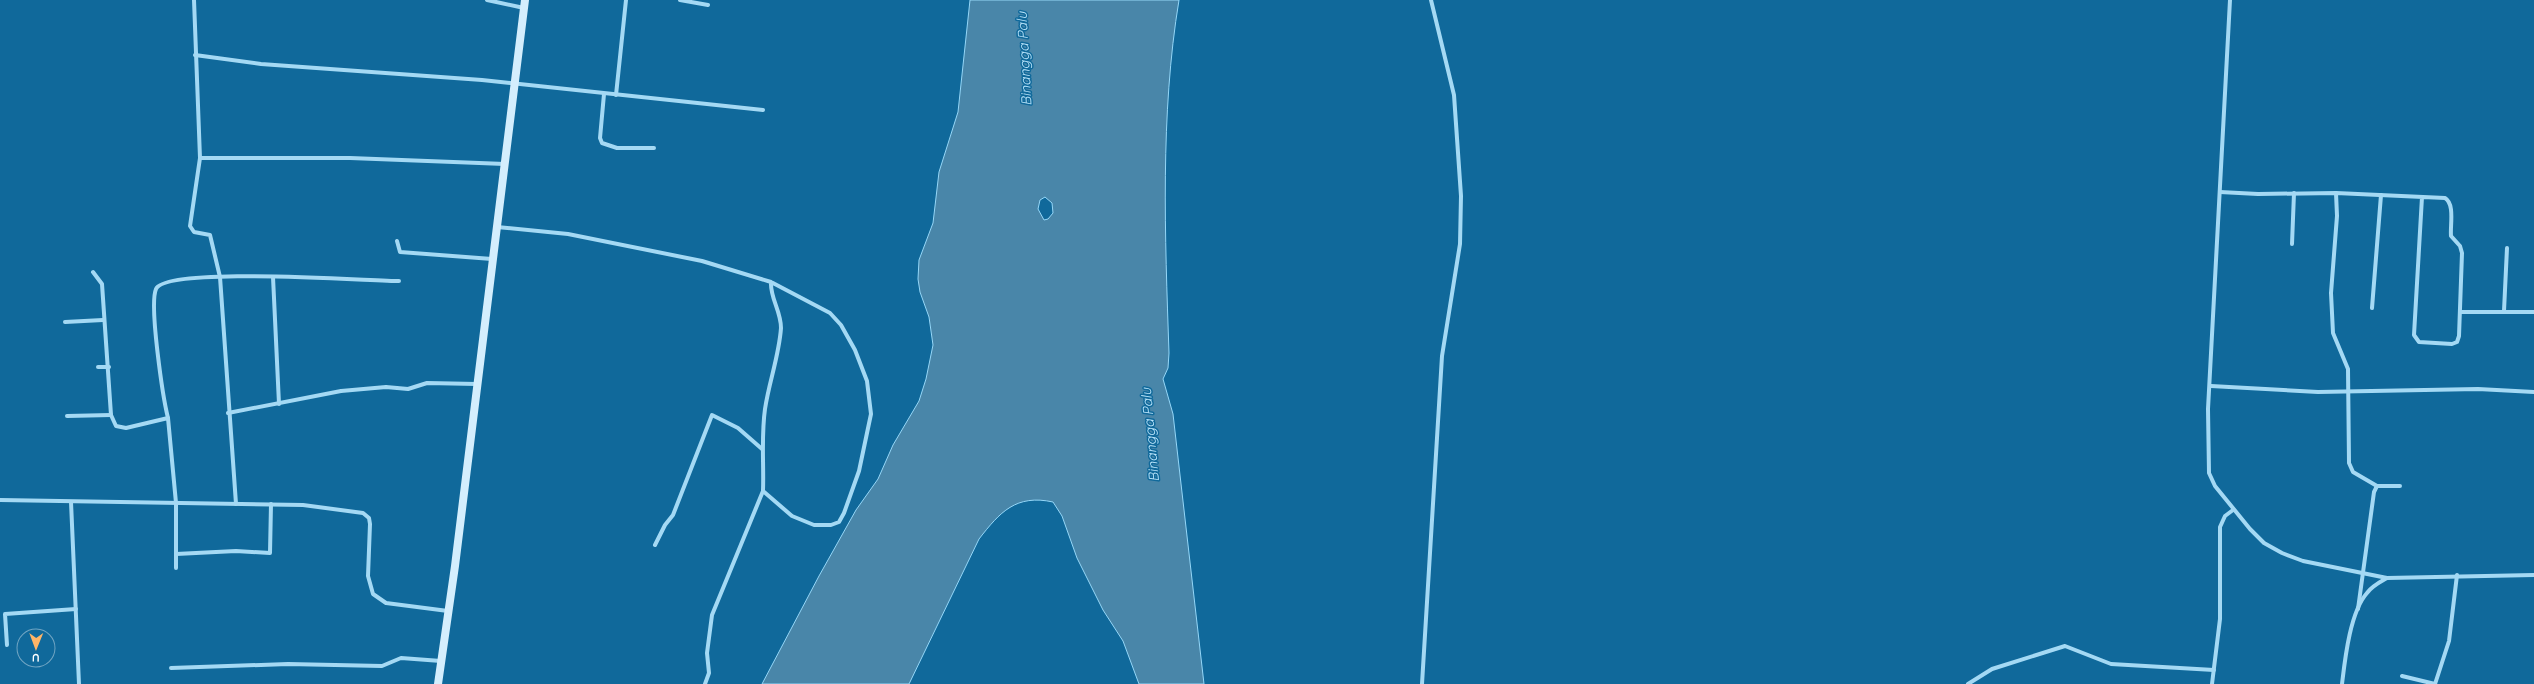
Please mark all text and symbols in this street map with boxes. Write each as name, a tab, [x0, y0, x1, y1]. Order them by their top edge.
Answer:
water label: Binangga Palu	[1012, 10, 1035, 107]
water label: Binangga Palu	[1137, 386, 1163, 483]
north arrow	[16, 628, 56, 668]
text: U	[32, 651, 40, 665]

